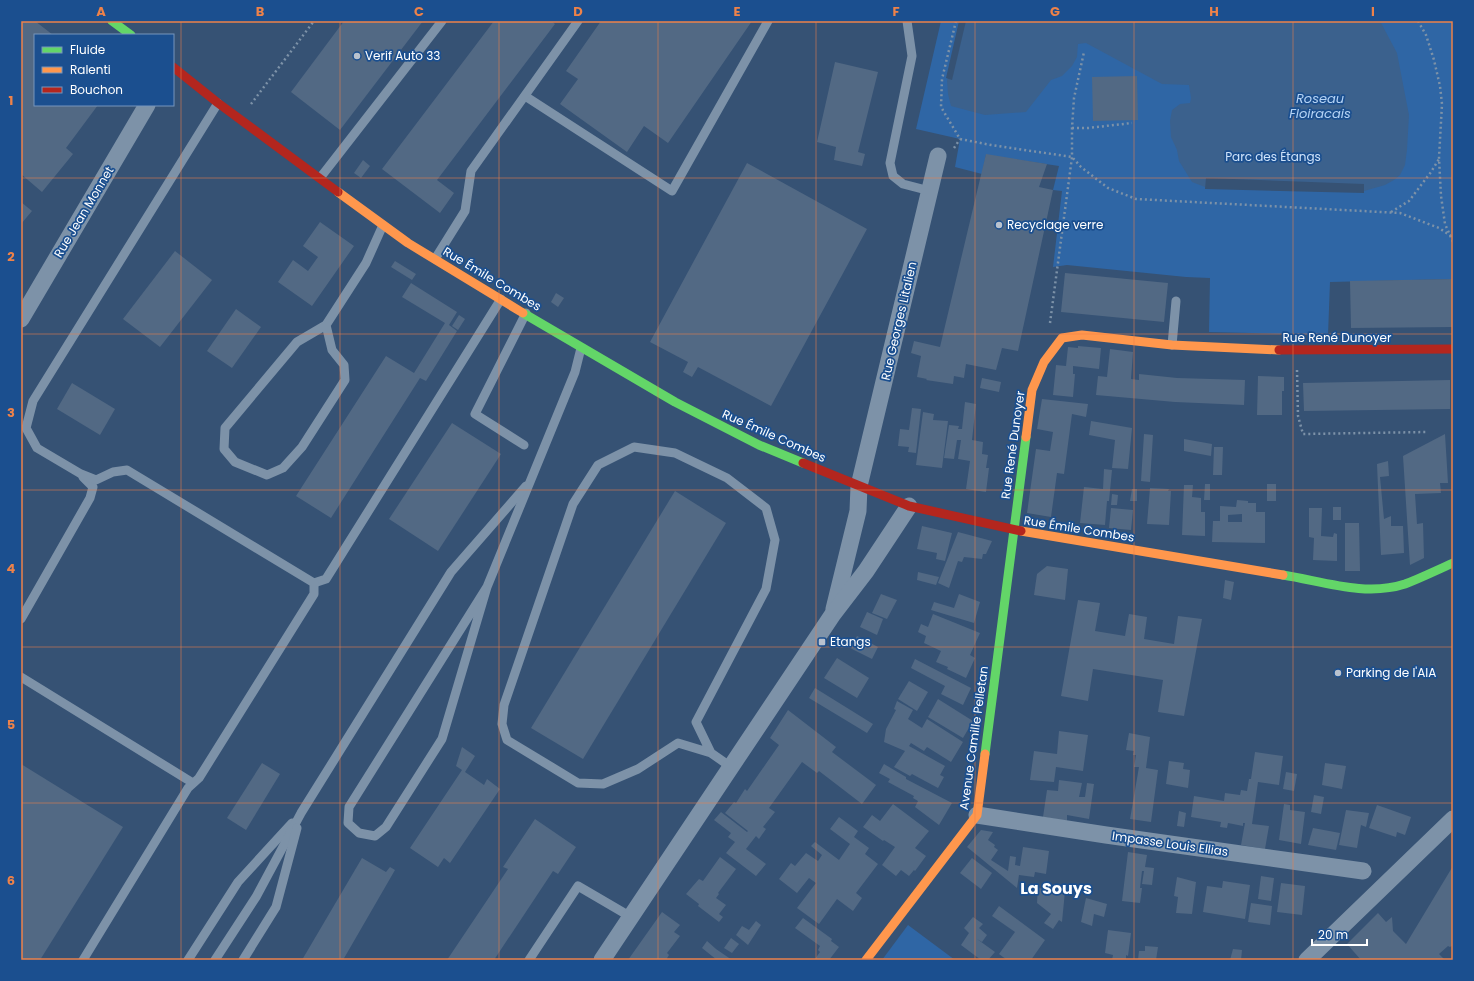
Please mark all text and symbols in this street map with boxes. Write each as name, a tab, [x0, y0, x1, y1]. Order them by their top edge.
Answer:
text: A	[96, 2, 106, 21]
text: B	[256, 2, 265, 21]
text: C	[414, 2, 424, 21]
text: D	[573, 2, 583, 21]
text: E	[733, 2, 741, 21]
text: F	[892, 2, 900, 21]
text: G	[1050, 2, 1060, 21]
text: H	[1209, 2, 1219, 21]
text: I	[1371, 2, 1375, 21]
legend	[34, 34, 174, 106]
text: Fluide	[70, 41, 105, 58]
place label: Verif Auto 33	[365, 47, 440, 64]
marker: Verif Auto 33	[352, 51, 362, 61]
text: Ralenti	[70, 61, 111, 78]
text: Bouchon	[70, 81, 123, 98]
water label: Roseau Floiracais	[1289, 89, 1351, 123]
text: 1	[9, 91, 13, 110]
park label: Parc des Étangs	[1225, 148, 1321, 165]
street label: Rue Jean Monnet	[50, 163, 118, 261]
place label: Recyclage verre	[1007, 216, 1103, 233]
marker: Recyclage verre	[994, 220, 1004, 230]
street label: Rue Émile Combes	[440, 242, 545, 315]
text: 2	[7, 247, 15, 266]
street label: Rue Georges Litalien	[877, 260, 920, 382]
street label: Rue René Dunoyer	[1283, 329, 1392, 346]
street label: Rue René Dunoyer	[997, 389, 1029, 500]
text: 3	[7, 403, 15, 422]
street label: Rue Émile Combes	[720, 405, 829, 466]
street label: Rue Émile Combes	[1023, 511, 1136, 546]
text: 4	[7, 559, 16, 578]
place label: Etangs	[830, 633, 871, 650]
marker: Etangs	[817, 637, 827, 647]
place label: Parking de l'AIA	[1346, 664, 1436, 681]
street label: Avenue Camille Pelletan	[955, 665, 992, 811]
marker: Parking de l'AIA	[1333, 668, 1343, 678]
text: 5	[7, 715, 15, 734]
street label: Impasse Louis Ellias	[1111, 827, 1229, 860]
text: 6	[7, 871, 15, 890]
district label: La Souys	[1020, 877, 1092, 900]
scale bar	[1312, 921, 1367, 947]
text: 20 m	[1318, 926, 1348, 943]

